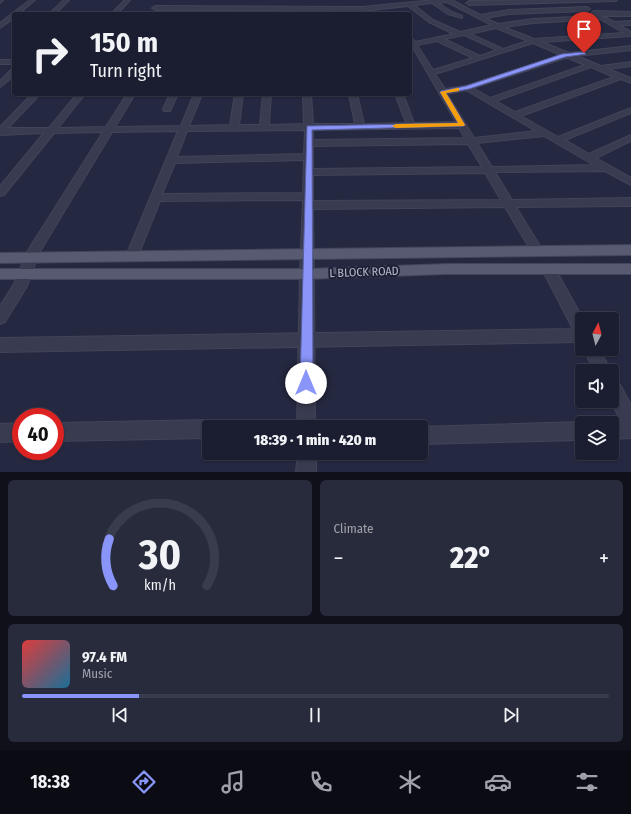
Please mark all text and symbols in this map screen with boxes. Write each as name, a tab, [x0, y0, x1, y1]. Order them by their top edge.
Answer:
pin	[567, 12, 601, 53]
icon: arrive	[573, 18, 595, 40]
text: 150 m	[90, 26, 158, 59]
icon: right	[24, 28, 76, 80]
text: Turn right	[90, 60, 162, 82]
street label: L BLOCK ROAD	[329, 264, 399, 280]
north arrow	[575, 312, 619, 356]
map controls	[575, 312, 619, 460]
position arrow	[285, 362, 327, 404]
button: sound	[575, 364, 619, 408]
speed limit sign: 40	[12, 408, 64, 460]
button: layers	[575, 416, 619, 460]
text: 18:39 · 1 min · 420 m	[254, 431, 376, 449]
text: Climate	[334, 521, 374, 536]
text: 30	[138, 530, 181, 580]
text: 22°	[450, 540, 492, 576]
text: −	[334, 545, 343, 572]
text: +	[599, 545, 609, 572]
text: km/h	[144, 577, 176, 594]
text: 97.4 FM	[82, 648, 127, 666]
text: Music	[82, 666, 112, 681]
icon: previous	[109, 704, 131, 726]
icon: pause	[304, 704, 326, 726]
icon: next	[500, 704, 522, 726]
icon: directions	[130, 768, 158, 796]
icon: music	[219, 768, 247, 796]
icon: phone	[307, 768, 335, 796]
icon: climate	[396, 768, 424, 796]
icon: car	[484, 768, 512, 796]
icon: filters	[573, 768, 601, 796]
text: 18:38	[30, 771, 70, 793]

